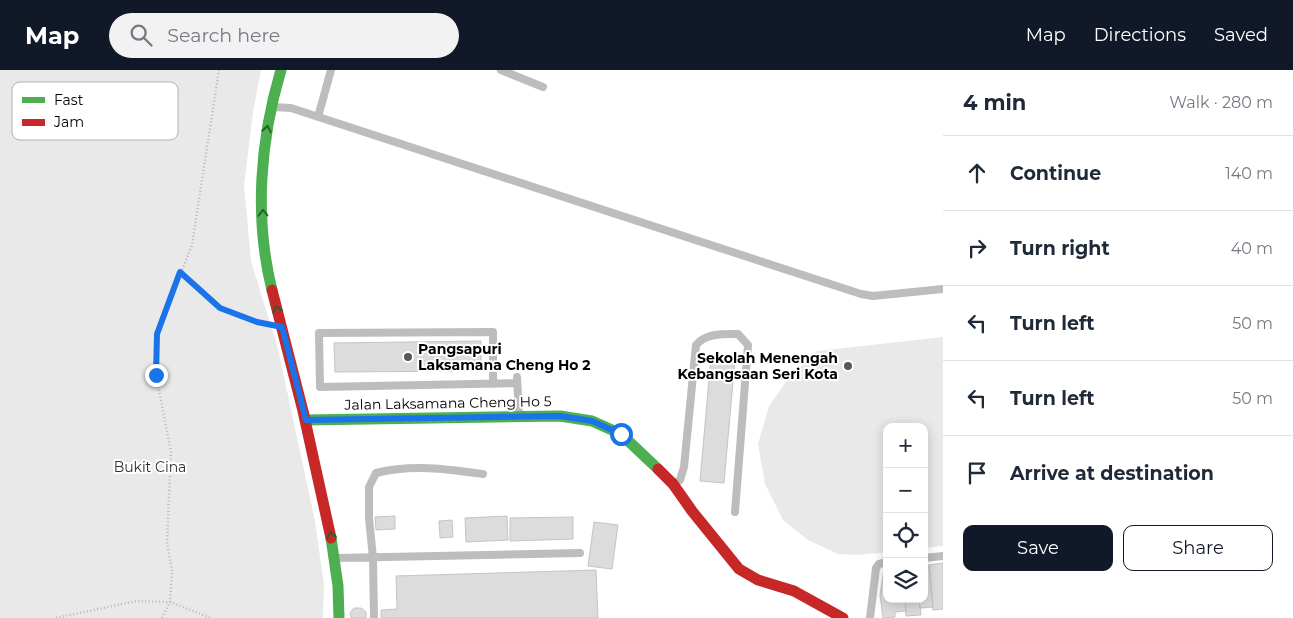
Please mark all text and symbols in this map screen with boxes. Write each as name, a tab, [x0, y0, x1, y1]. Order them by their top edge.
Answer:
search box	[109, 13, 459, 58]
text: Map	[25, 21, 79, 50]
icon: search	[127, 21, 155, 49]
text: Search here	[167, 24, 280, 47]
text: Map	[1026, 24, 1066, 46]
text: Directions	[1094, 24, 1186, 46]
text: Saved	[1214, 24, 1268, 46]
legend	[12, 82, 178, 140]
text: 4 min	[963, 90, 1026, 115]
text: Fast	[54, 91, 84, 109]
text: Walk · 280 m	[1169, 93, 1273, 112]
text: Jam	[53, 113, 84, 131]
one-way arrow	[262, 125, 272, 134]
icon: ahead	[963, 159, 991, 187]
text: Continue	[1010, 162, 1101, 185]
text: 140 m	[1225, 164, 1273, 183]
one-way arrow	[258, 208, 268, 216]
icon: right	[963, 234, 991, 262]
text: Turn right	[1010, 237, 1110, 260]
text: 40 m	[1231, 239, 1273, 258]
one-way arrow	[272, 304, 283, 313]
icon: left	[963, 309, 991, 337]
text: Turn left	[1010, 312, 1095, 335]
text: 50 m	[1232, 314, 1273, 333]
place label: Pangsapuri Laksamana Cheng Ho 2	[418, 340, 591, 374]
place label: Sekolah Menengah Kebangsaan Seri Kota	[677, 349, 838, 383]
marker: Pangsapuri Laksamana Cheng Ho 2	[402, 351, 414, 363]
marker: Sekolah Menengah Kebangsaan Seri Kota	[842, 360, 854, 372]
route end	[145, 364, 168, 387]
icon: left	[963, 384, 991, 412]
text: Turn left	[1010, 387, 1095, 410]
text: 50 m	[1232, 389, 1273, 408]
street label: Jalan Laksamana Cheng Ho 5	[343, 392, 552, 414]
route start	[610, 423, 633, 446]
map controls	[883, 423, 928, 603]
button: +	[883, 423, 928, 468]
park label: Bukit Cina	[114, 458, 186, 476]
icon: arrive	[963, 459, 991, 487]
text: Arrive at destination	[1010, 462, 1214, 485]
button: −	[883, 468, 928, 513]
button: locate	[883, 513, 928, 558]
button: Save	[963, 525, 1113, 571]
button: Share	[1123, 525, 1273, 571]
one-way arrow	[326, 530, 337, 539]
button: layers	[883, 558, 928, 603]

